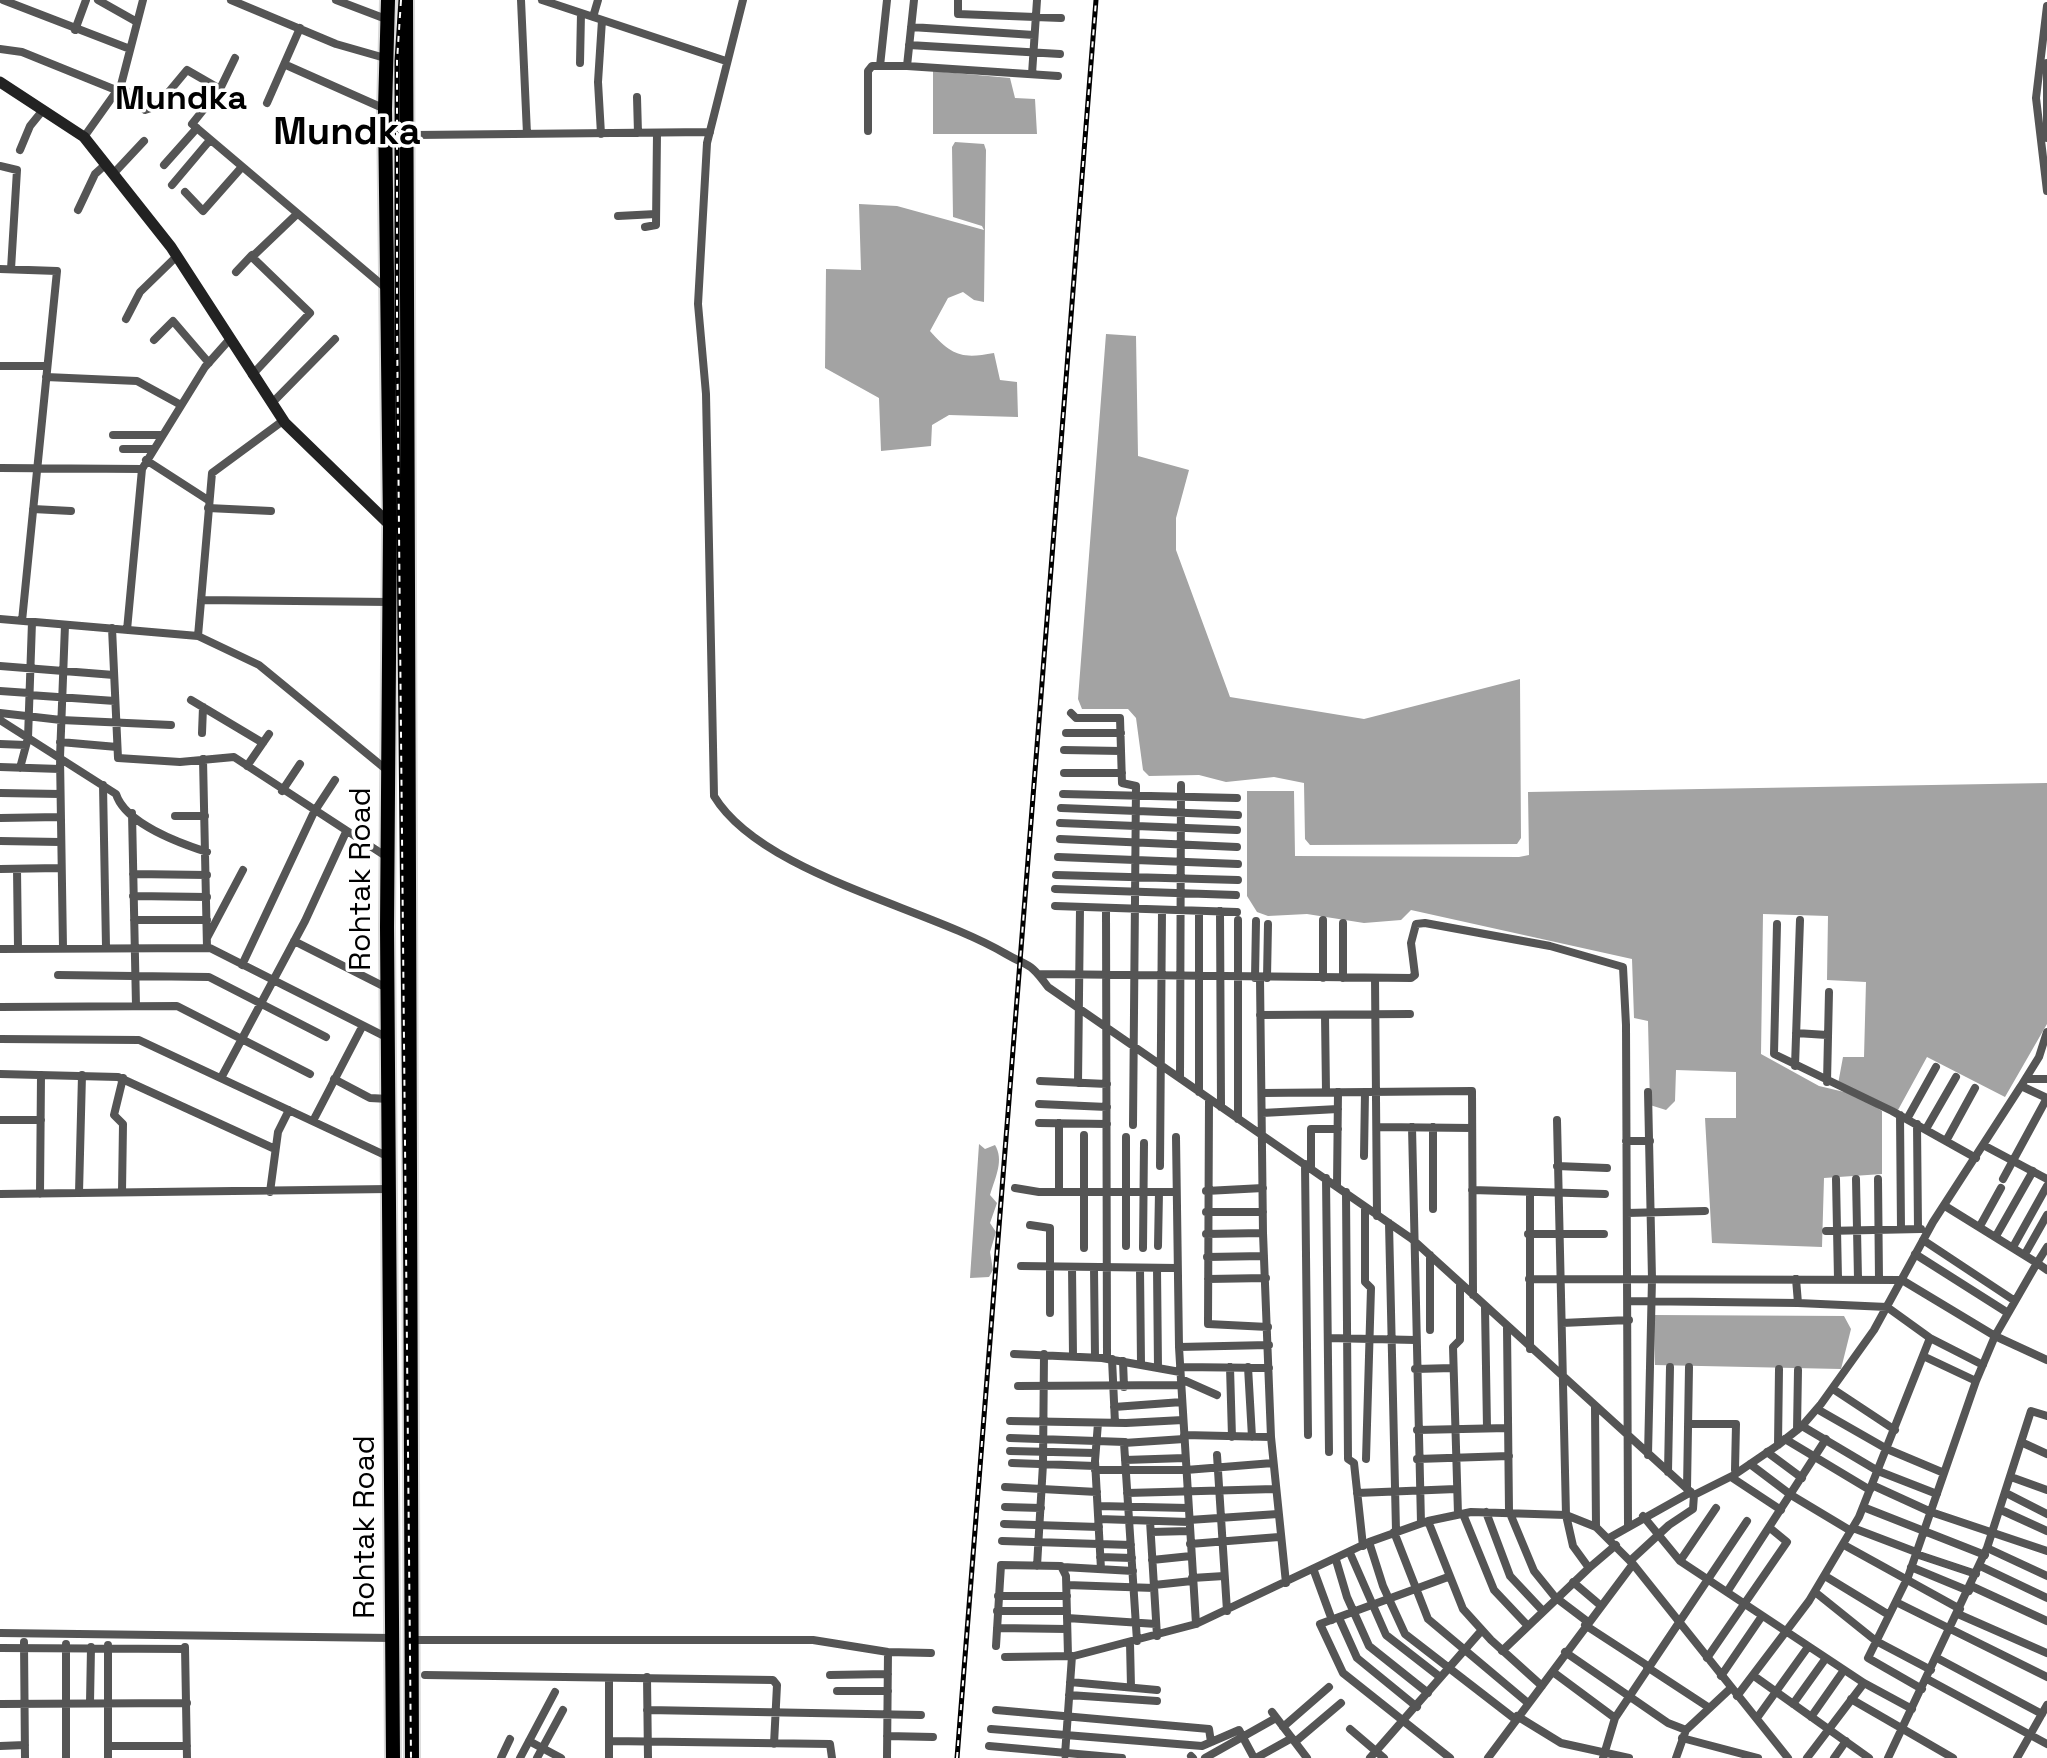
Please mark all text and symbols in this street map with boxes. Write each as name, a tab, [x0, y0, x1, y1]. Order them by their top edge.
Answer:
district label: Mundka	[115, 80, 247, 120]
district label: Mundka	[273, 111, 421, 157]
street label: Rohtak Road	[344, 787, 380, 971]
street label: Rohtak Road	[348, 1435, 384, 1619]

